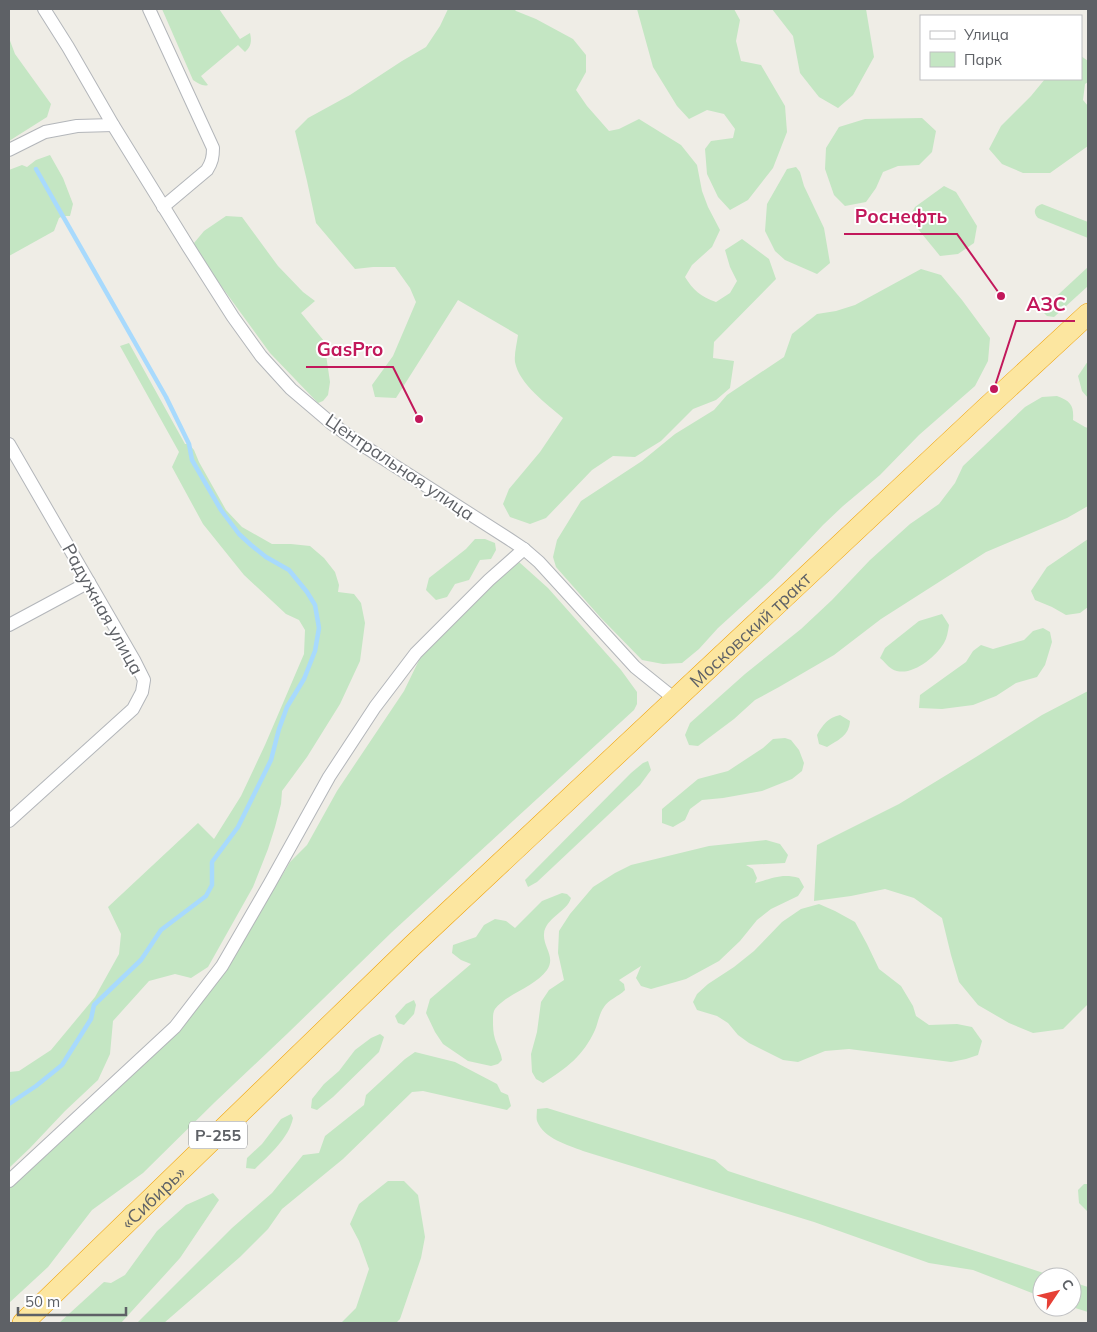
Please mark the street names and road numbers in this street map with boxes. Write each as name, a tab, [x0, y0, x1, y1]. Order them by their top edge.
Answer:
street label: Центральная улица	[321, 409, 479, 525]
street label: Радужная улица	[57, 539, 149, 679]
street label: Московский тракт	[684, 566, 816, 692]
road number: Р-255	[189, 1122, 247, 1148]
street label: «Сибирь»	[116, 1161, 190, 1234]

